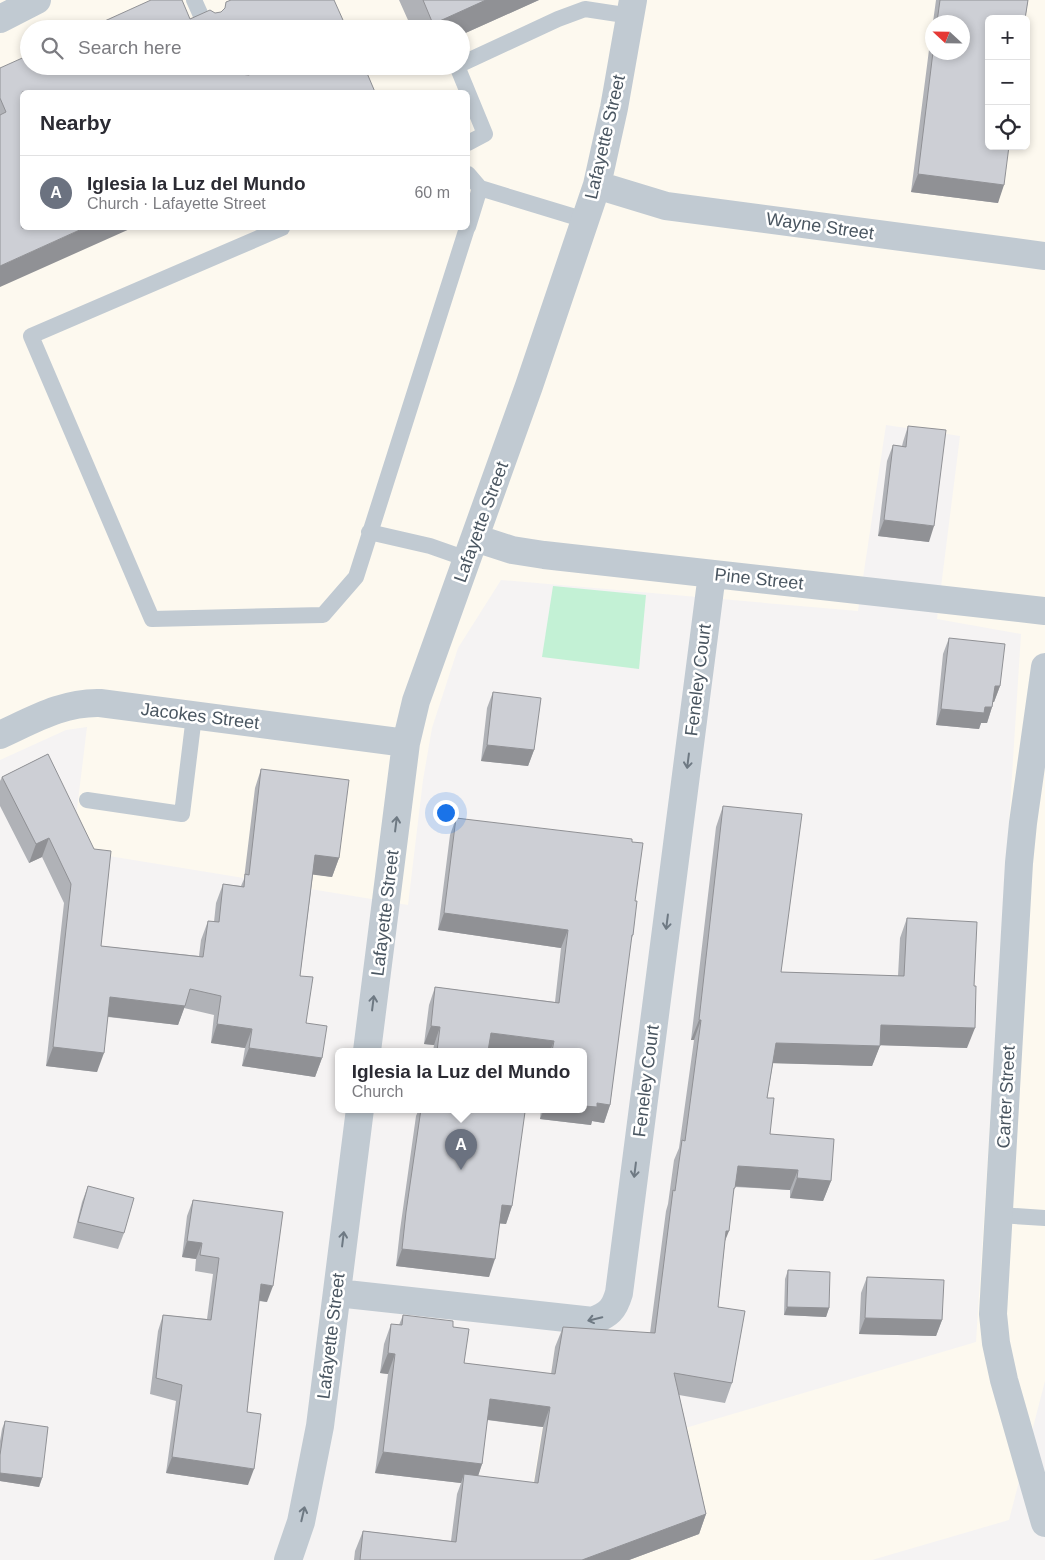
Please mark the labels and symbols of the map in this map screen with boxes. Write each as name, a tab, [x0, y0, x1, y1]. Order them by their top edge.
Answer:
north arrow	[925, 15, 970, 60]
street label: Lafayette Street	[581, 73, 629, 201]
street label: Wayne Street	[765, 209, 875, 243]
street label: Lafayette Street	[450, 459, 512, 585]
street label: Pine Street	[714, 564, 804, 594]
street label: Feneley Court	[681, 623, 715, 737]
street label: Jacokes Street	[140, 699, 260, 733]
one-way arrow	[683, 752, 693, 768]
your location	[433, 800, 459, 826]
one-way arrow	[391, 817, 401, 833]
street label: Lafayette Street	[367, 849, 403, 977]
one-way arrow	[662, 914, 672, 930]
one-way arrow	[368, 995, 378, 1011]
street label: Feneley Court	[629, 1024, 663, 1138]
street label: Carter Street	[993, 1045, 1019, 1149]
pin: A	[445, 1129, 477, 1170]
one-way arrow	[630, 1162, 640, 1178]
one-way arrow	[339, 1231, 349, 1247]
street label: Lafayette Street	[313, 1272, 349, 1400]
one-way arrow	[587, 1315, 603, 1324]
one-way arrow	[299, 1506, 308, 1522]

